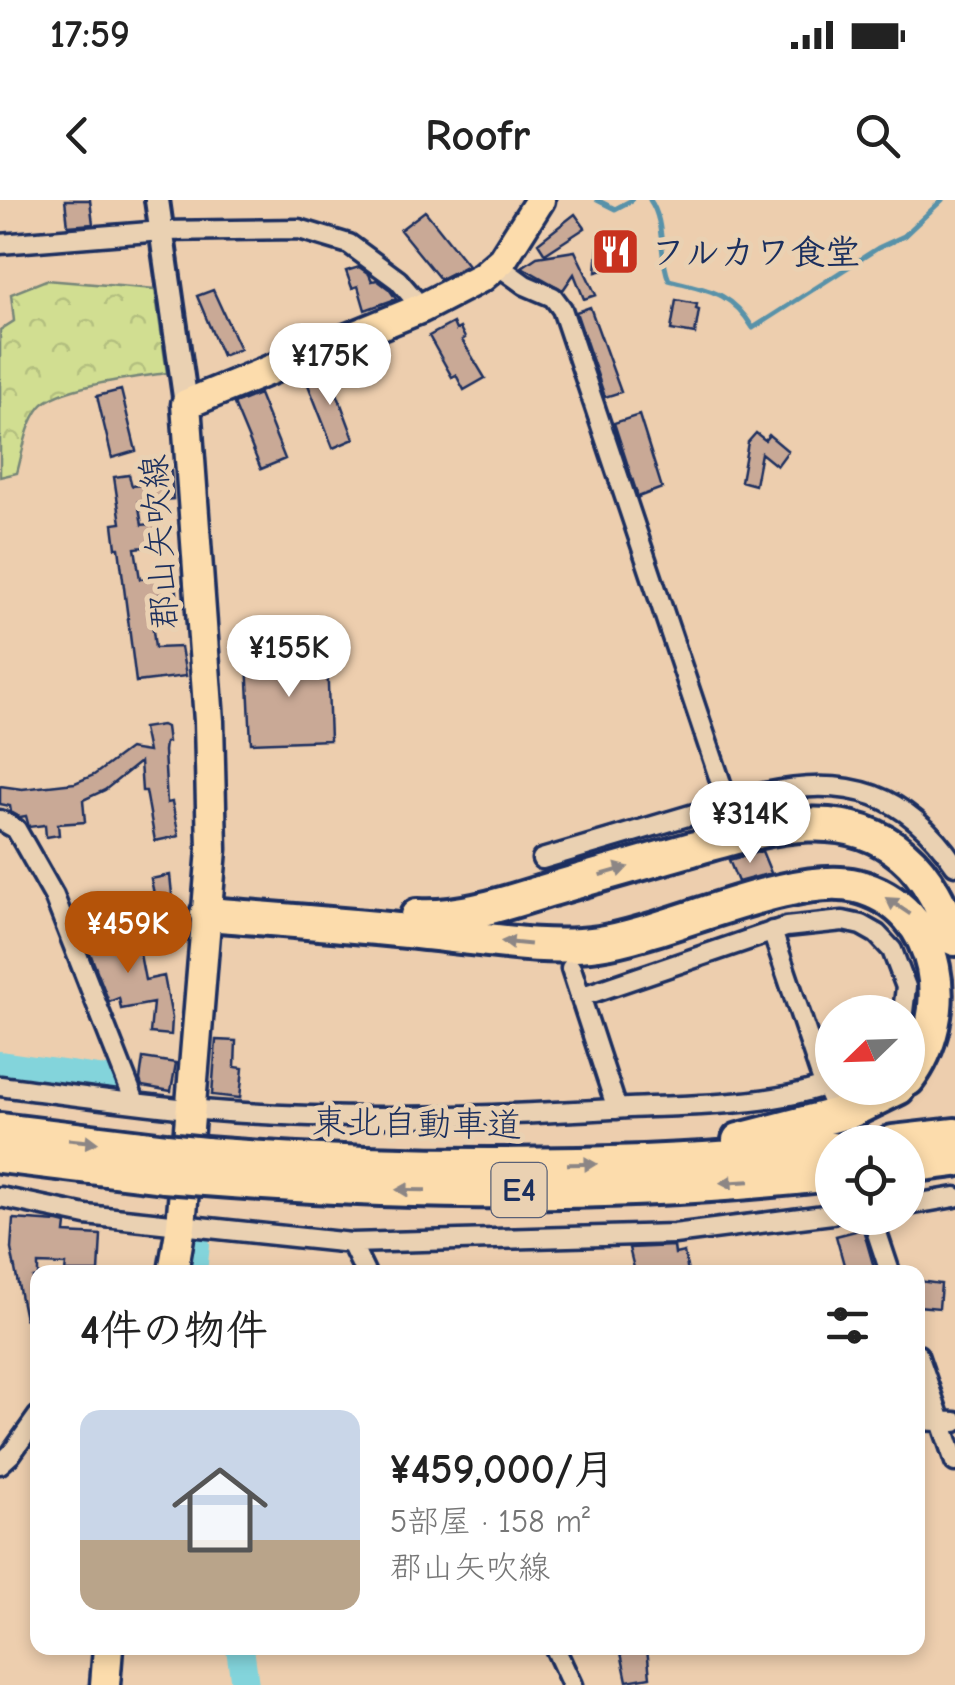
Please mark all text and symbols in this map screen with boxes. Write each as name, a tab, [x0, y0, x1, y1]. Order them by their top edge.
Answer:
text: 17:59	[50, 13, 130, 57]
icon: back	[50, 108, 105, 163]
icon: search	[850, 108, 905, 163]
text: Roofr	[425, 109, 530, 161]
restaurant icon: フルカワ食堂	[590, 226, 642, 278]
place label: フルカワ食堂	[651, 232, 860, 273]
pin: ¥175K	[260, 323, 400, 408]
text: ¥175K	[291, 337, 369, 374]
street label: 郡山矢吹線	[133, 453, 186, 631]
pin: ¥155K	[219, 615, 359, 700]
text: ¥155K	[249, 629, 329, 666]
pin: ¥314K	[680, 781, 820, 866]
text: ¥314K	[712, 795, 788, 832]
one-way arrow	[599, 863, 630, 879]
pin: ¥459K	[58, 891, 198, 976]
one-way arrow	[884, 897, 911, 916]
text: ¥459K	[87, 905, 169, 942]
one-way arrow	[500, 934, 531, 950]
north arrow	[815, 995, 925, 1105]
map controls	[815, 995, 925, 1235]
street label: 東北自動車道	[312, 1101, 522, 1146]
button: locate	[815, 1125, 925, 1235]
one-way arrow	[68, 1133, 99, 1149]
one-way arrow	[567, 1156, 599, 1172]
road number: E4	[492, 1163, 546, 1217]
one-way arrow	[719, 1174, 751, 1190]
one-way arrow	[394, 1182, 426, 1198]
icon: filters	[820, 1298, 875, 1353]
text: 4件の物件	[80, 1306, 268, 1355]
text: ¥459,000/月	[390, 1445, 615, 1494]
icon: home	[160, 1450, 280, 1570]
text: 5部屋 · 158 m²	[390, 1503, 590, 1540]
text: 郡山矢吹線	[390, 1549, 550, 1586]

